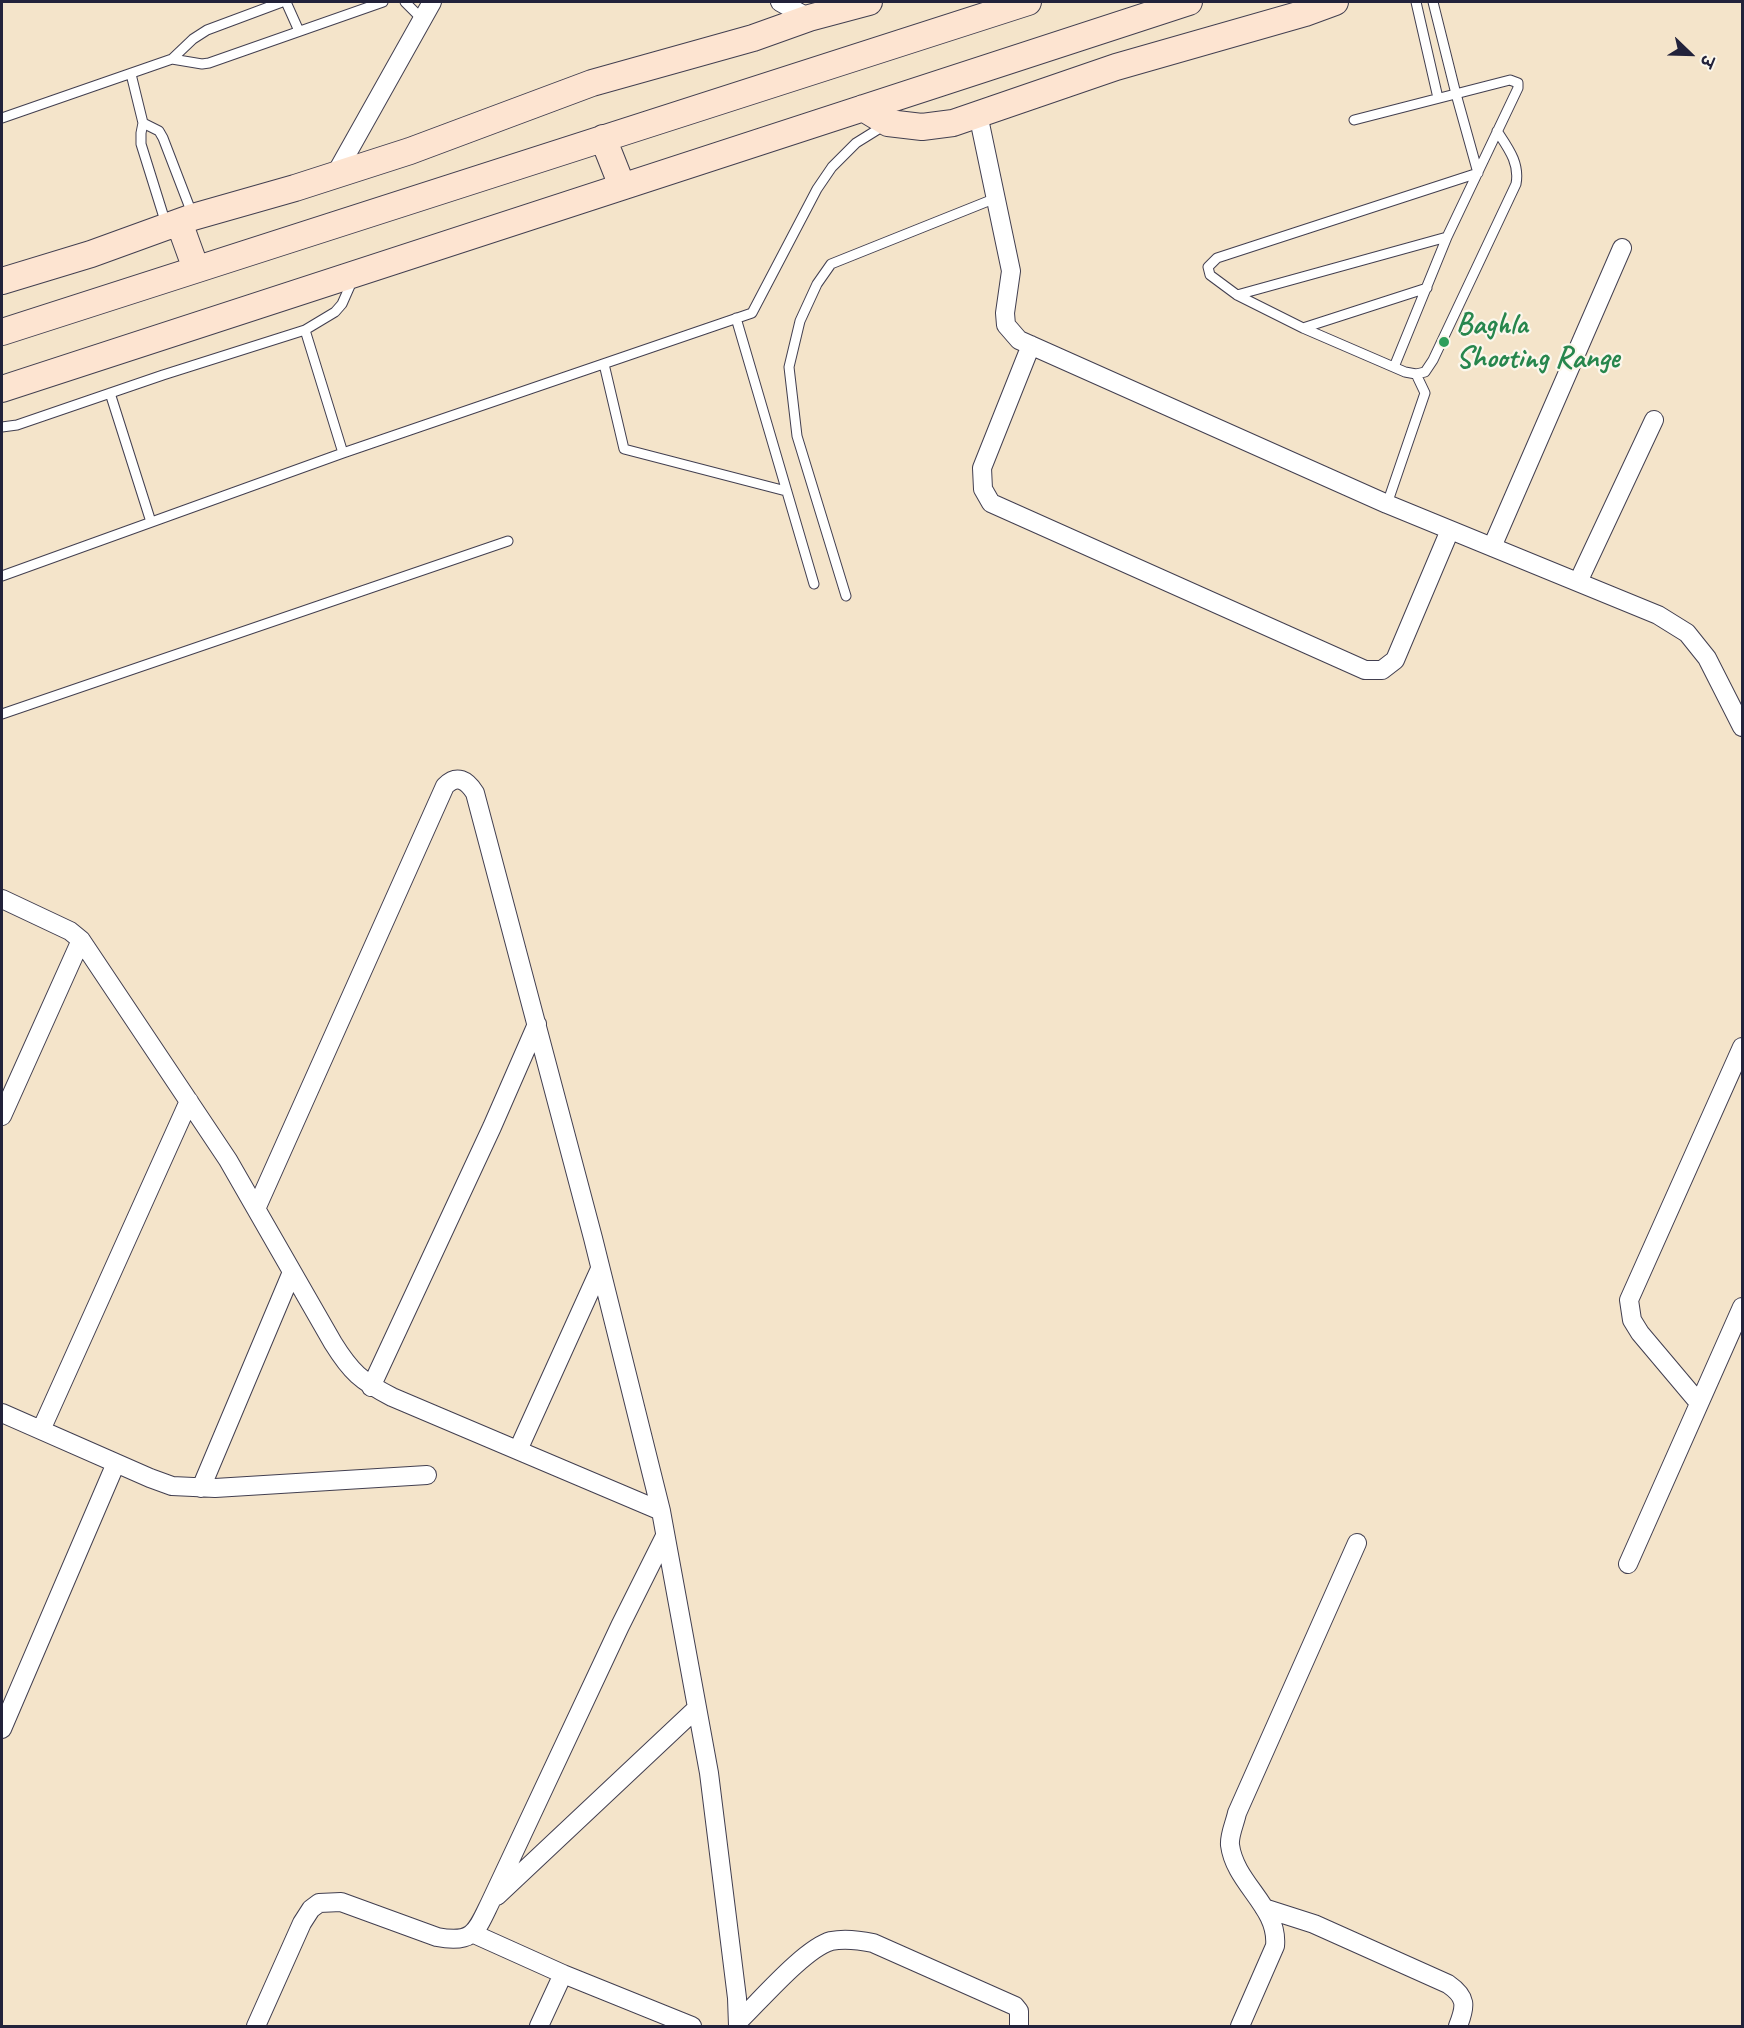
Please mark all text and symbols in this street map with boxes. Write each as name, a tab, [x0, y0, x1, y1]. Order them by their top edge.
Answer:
north arrow	[1660, 24, 1720, 84]
text: उ	[1695, 52, 1718, 70]
place label: Baghla Shooting Range	[1456, 307, 1619, 378]
marker: Baghla Shooting Range	[1437, 335, 1451, 349]

